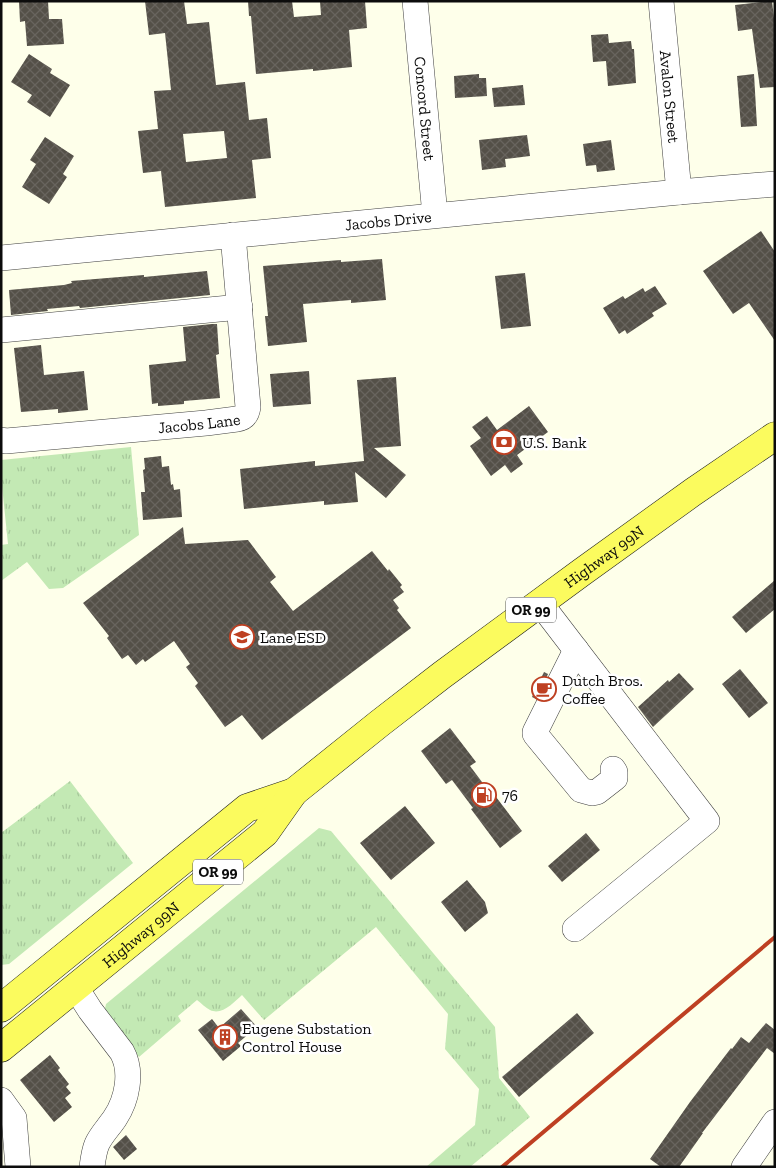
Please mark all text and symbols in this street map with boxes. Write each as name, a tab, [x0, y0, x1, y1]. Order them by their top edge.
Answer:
street label: Avalon Street	[656, 49, 683, 144]
street label: Concord Street	[410, 56, 439, 162]
street label: Jacobs Drive	[344, 207, 433, 234]
street label: Jacobs Lane	[157, 410, 241, 437]
bank icon: U.S. Bank	[491, 429, 517, 455]
place label: U.S. Bank	[522, 433, 587, 452]
street label: Highway 99N	[560, 521, 648, 592]
road number: OR 99	[506, 598, 556, 622]
school or university icon: Lane ESD	[229, 624, 255, 650]
place label: Lane ESD	[260, 628, 326, 647]
place label: Dutch Bros. Coffee	[562, 671, 643, 708]
cafe icon: Dutch Bros. Coffee	[531, 676, 557, 702]
fuel station icon: 76	[471, 782, 497, 808]
place label: 76	[502, 786, 518, 805]
road number: OR 99	[193, 860, 243, 884]
street label: Highway 99N	[98, 898, 183, 972]
place label: Eugene Substation Control House	[242, 1019, 372, 1056]
building icon: Eugene Substation Control House	[212, 1024, 238, 1050]

